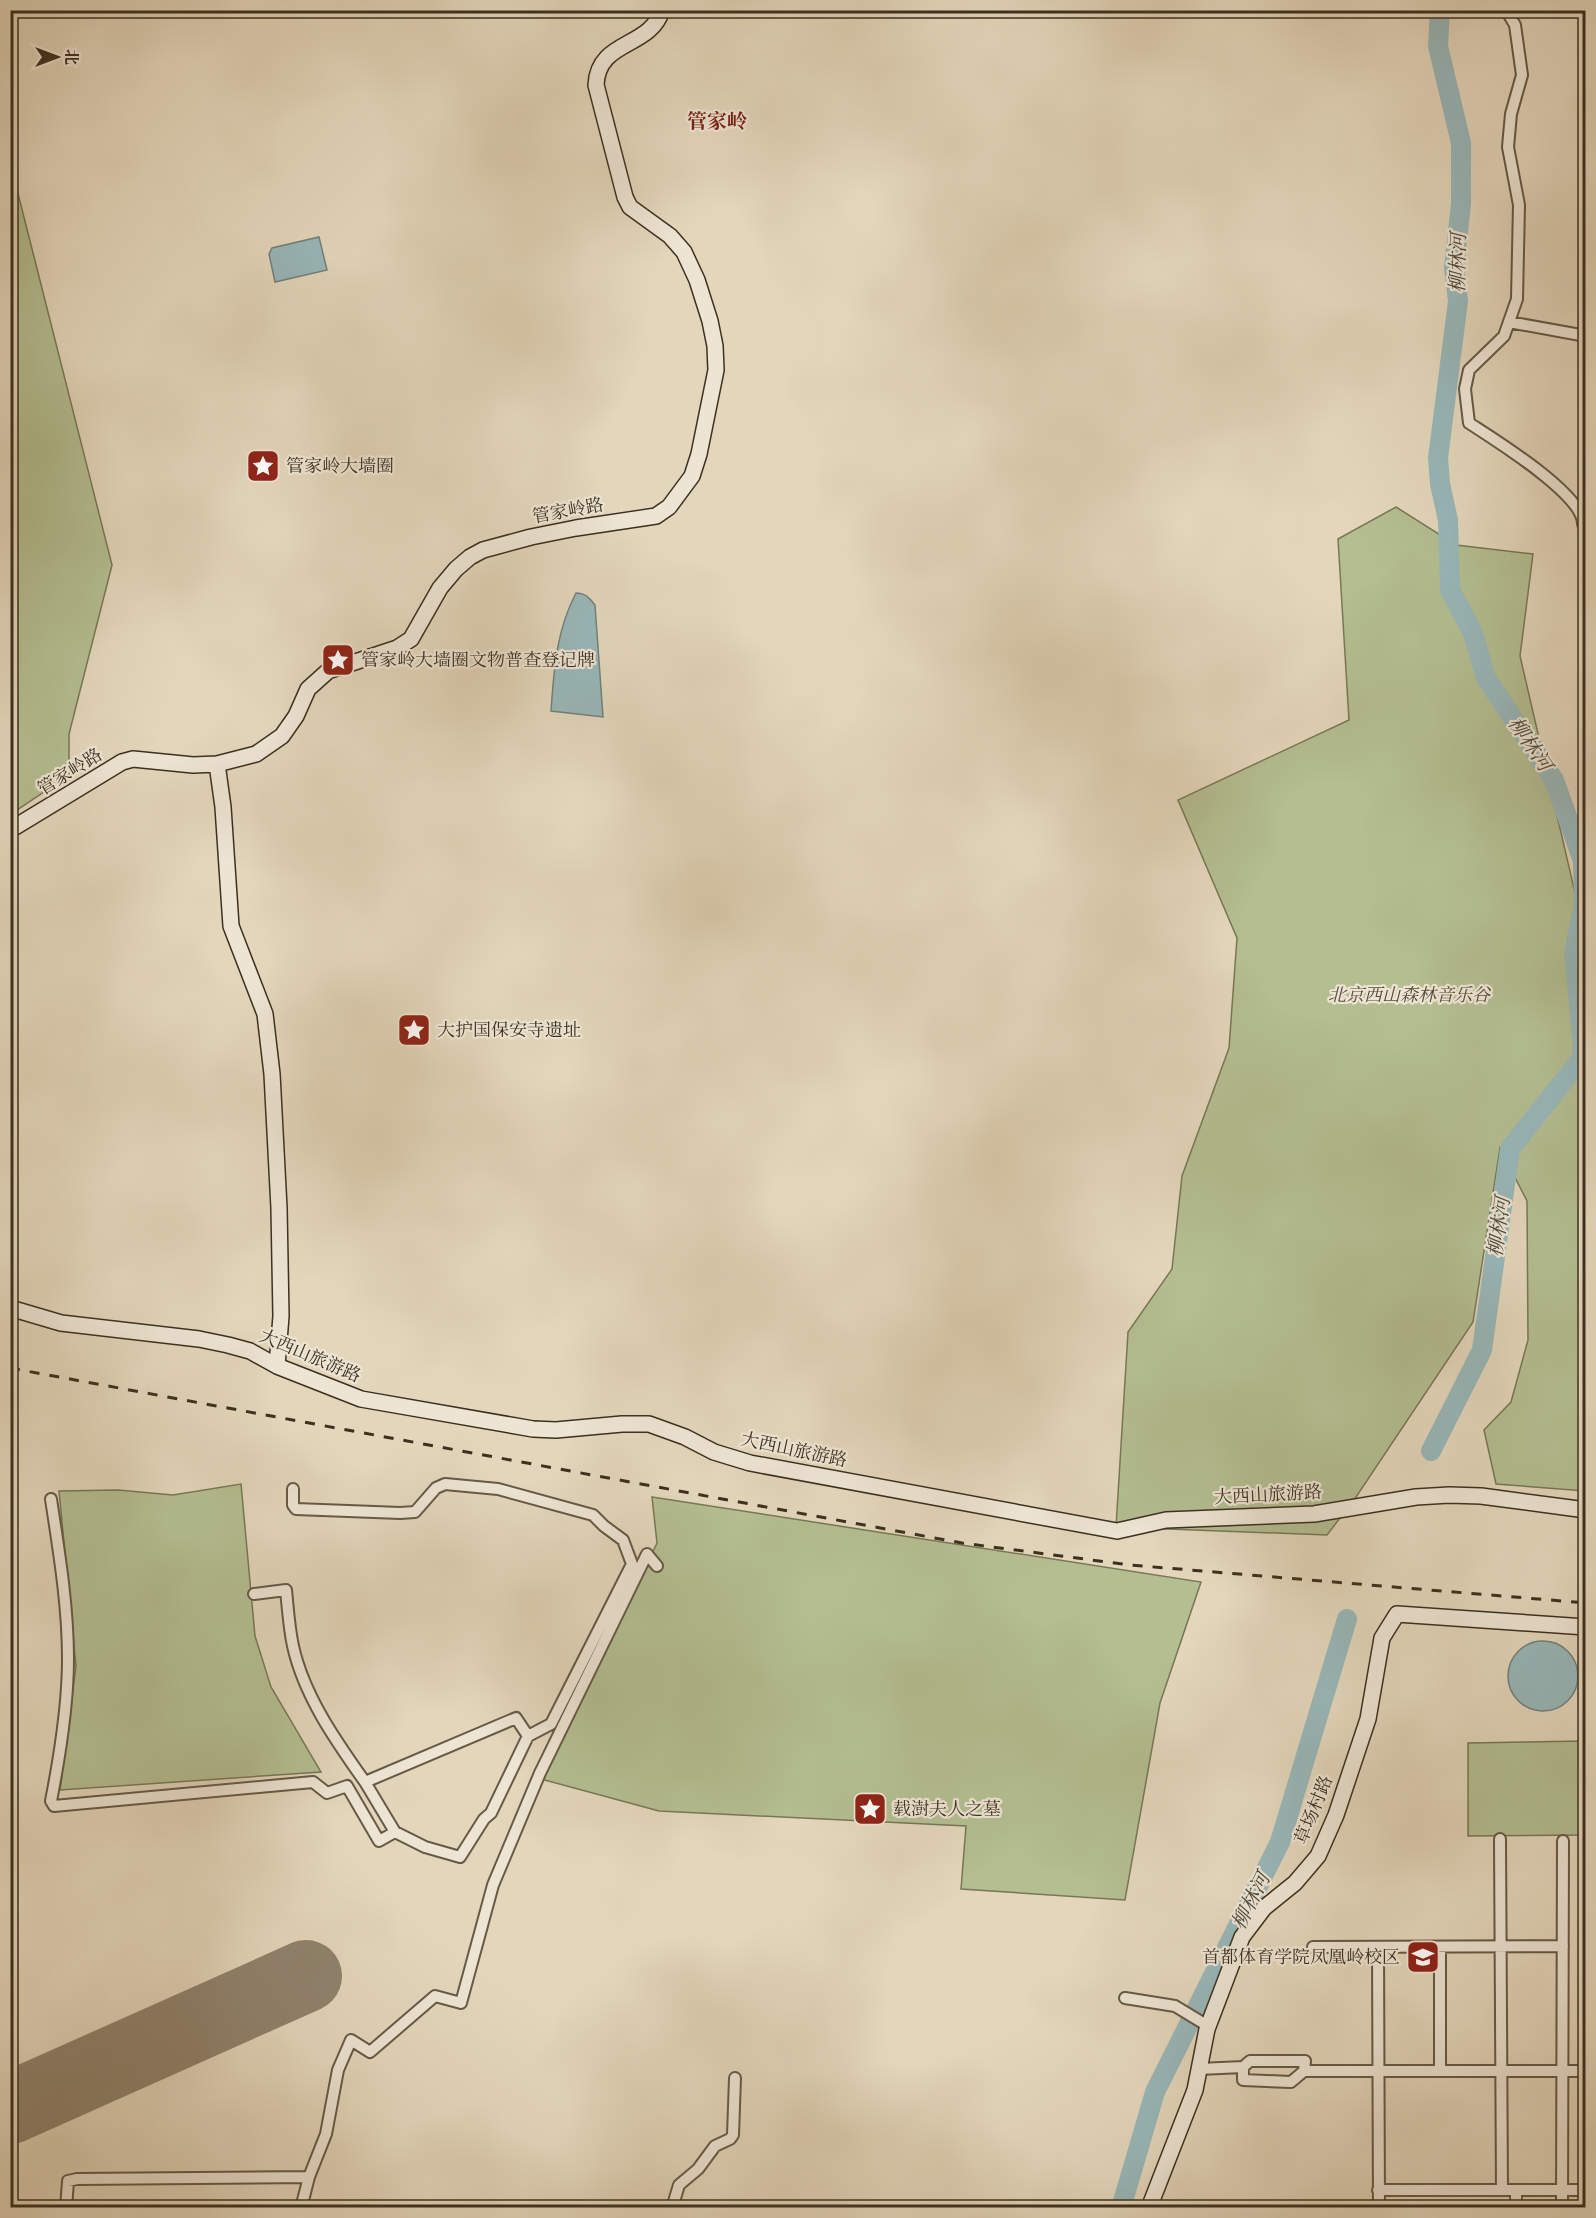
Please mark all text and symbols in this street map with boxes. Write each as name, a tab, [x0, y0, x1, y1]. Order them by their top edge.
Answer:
north arrow	[27, 27, 87, 87]
text: 北	[61, 49, 81, 65]
district label: 管家岭	[687, 109, 747, 134]
water label: 柳林河	[1445, 230, 1471, 293]
place icon: 管家岭大墙圈	[245, 448, 281, 484]
place label: 管家岭大墙圈	[286, 455, 394, 478]
street label: 管家岭路	[531, 493, 605, 529]
place icon: 管家岭大墙圈文物普查登记牌	[320, 642, 356, 678]
place label: 管家岭大墙圈文物普查登记牌	[361, 649, 595, 672]
water label: 柳林河	[1503, 712, 1559, 778]
street label: 管家岭路	[33, 743, 107, 801]
park label: 北京西山森林音乐谷	[1328, 984, 1491, 1007]
place icon: 大护国保安寺遗址	[396, 1012, 432, 1048]
place label: 大护国保安寺遗址	[437, 1019, 581, 1042]
water label: 柳林河	[1482, 1193, 1516, 1258]
street label: 大西山旅游路	[256, 1324, 364, 1388]
street label: 大西山旅游路	[739, 1428, 849, 1472]
street label: 大西山旅游路	[1213, 1481, 1323, 1509]
street label: 草场村路	[1290, 1772, 1338, 1848]
place icon: 载澍夫人之墓	[852, 1791, 888, 1827]
place label: 载澍夫人之墓	[893, 1798, 1001, 1821]
water label: 柳林河	[1226, 1866, 1277, 1933]
school or university icon: 首都体育学院凤凰岭校区	[1405, 1939, 1441, 1975]
place label: 首都体育学院凤凰岭校区	[1202, 1946, 1400, 1969]

